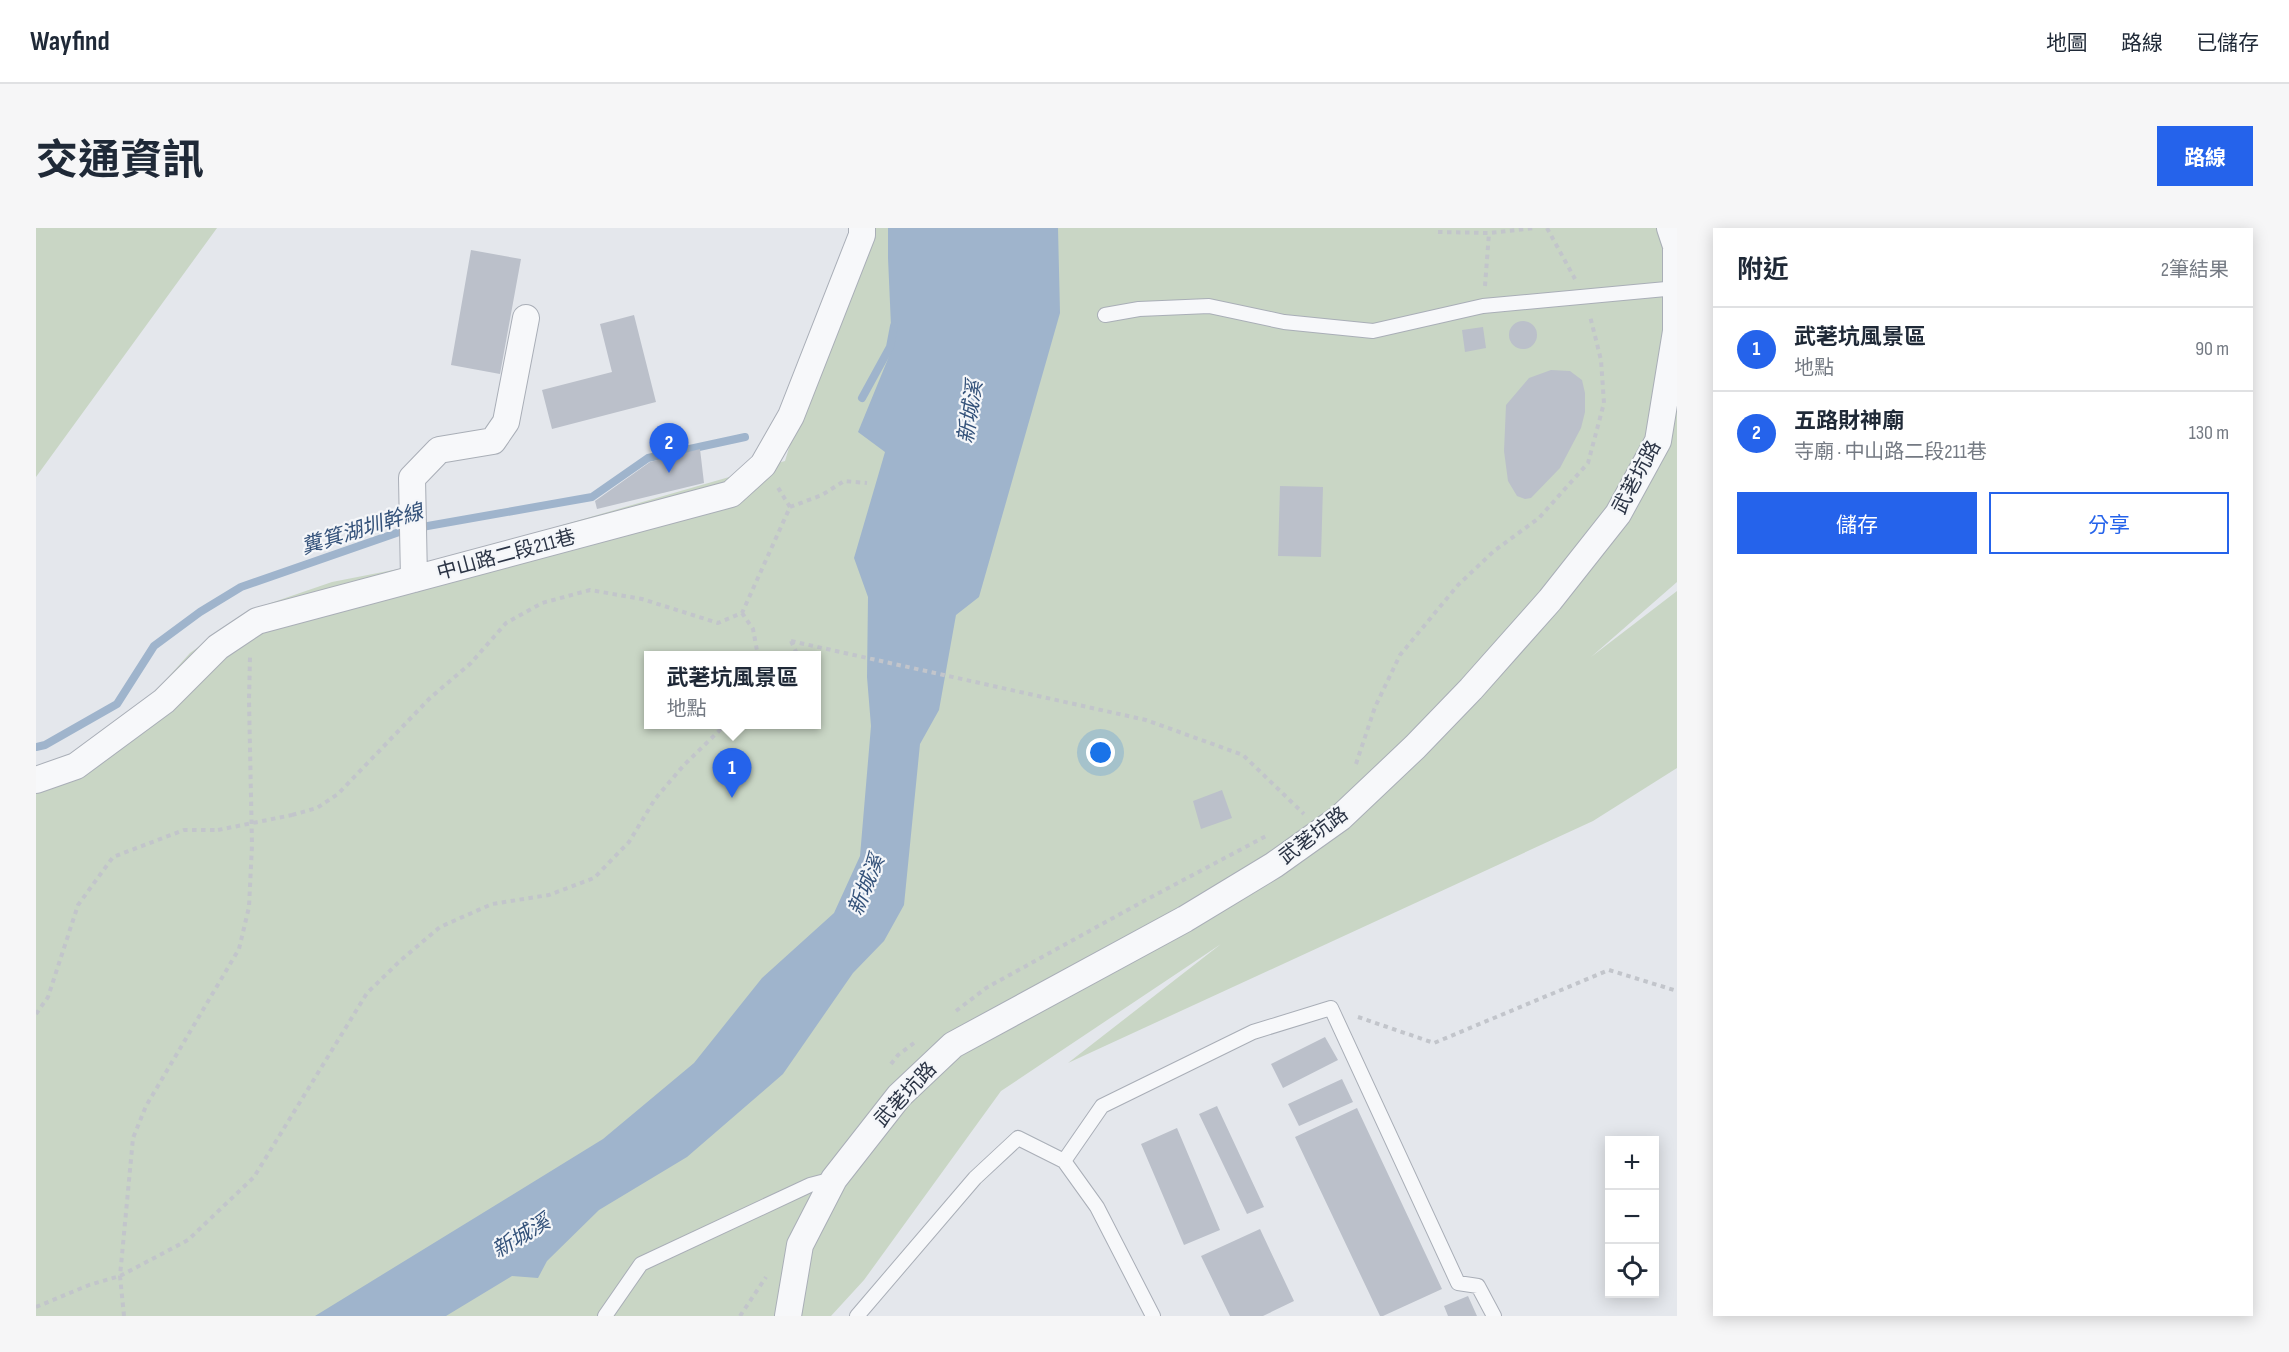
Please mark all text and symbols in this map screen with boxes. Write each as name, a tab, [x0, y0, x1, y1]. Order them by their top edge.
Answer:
text: Wayfind	[30, 25, 110, 58]
text: 地圖	[2046, 31, 2088, 56]
text: 路線	[2121, 31, 2163, 56]
text: 已儲存	[2196, 31, 2259, 56]
button: 路線	[2157, 126, 2253, 186]
text: 交通資訊	[36, 136, 204, 187]
text: 附近	[1737, 255, 1789, 286]
text: 2筆結果	[2161, 258, 2229, 282]
text: 武荖坑風景區	[1794, 324, 1926, 351]
text: 1	[1753, 337, 1760, 361]
text: 90 m	[2195, 337, 2229, 361]
text: 地點	[1794, 356, 1834, 380]
water label: 新城溪	[953, 376, 988, 445]
text: 五路財神廟	[1794, 408, 1904, 435]
text: 2	[1752, 421, 1761, 445]
text: 130 m	[2189, 421, 2229, 445]
pin: 2	[650, 424, 688, 473]
street label: 武荖坑路	[1608, 437, 1666, 518]
text: 寺廟 · 中山路二段211巷	[1794, 440, 1987, 464]
button: 儲存	[1737, 492, 1977, 554]
button: 分享	[1989, 492, 2229, 554]
water label: 糞箕湖圳幹線	[298, 499, 428, 560]
street label: 中山路二段211巷	[434, 525, 578, 585]
popup	[644, 651, 821, 729]
text: 武荖坑風景區	[666, 665, 799, 692]
text: 地點	[666, 697, 706, 721]
your location	[1086, 738, 1115, 767]
pin: 1	[712, 748, 752, 798]
street label: 武荖坑路	[1274, 802, 1353, 869]
water label: 新城溪	[843, 849, 891, 919]
street label: 武荖坑路	[870, 1057, 942, 1132]
map controls	[1605, 1136, 1659, 1298]
button: +	[1605, 1136, 1659, 1190]
button: −	[1605, 1190, 1659, 1244]
water label: 新城溪	[488, 1208, 557, 1263]
button: locate	[1605, 1244, 1659, 1298]

